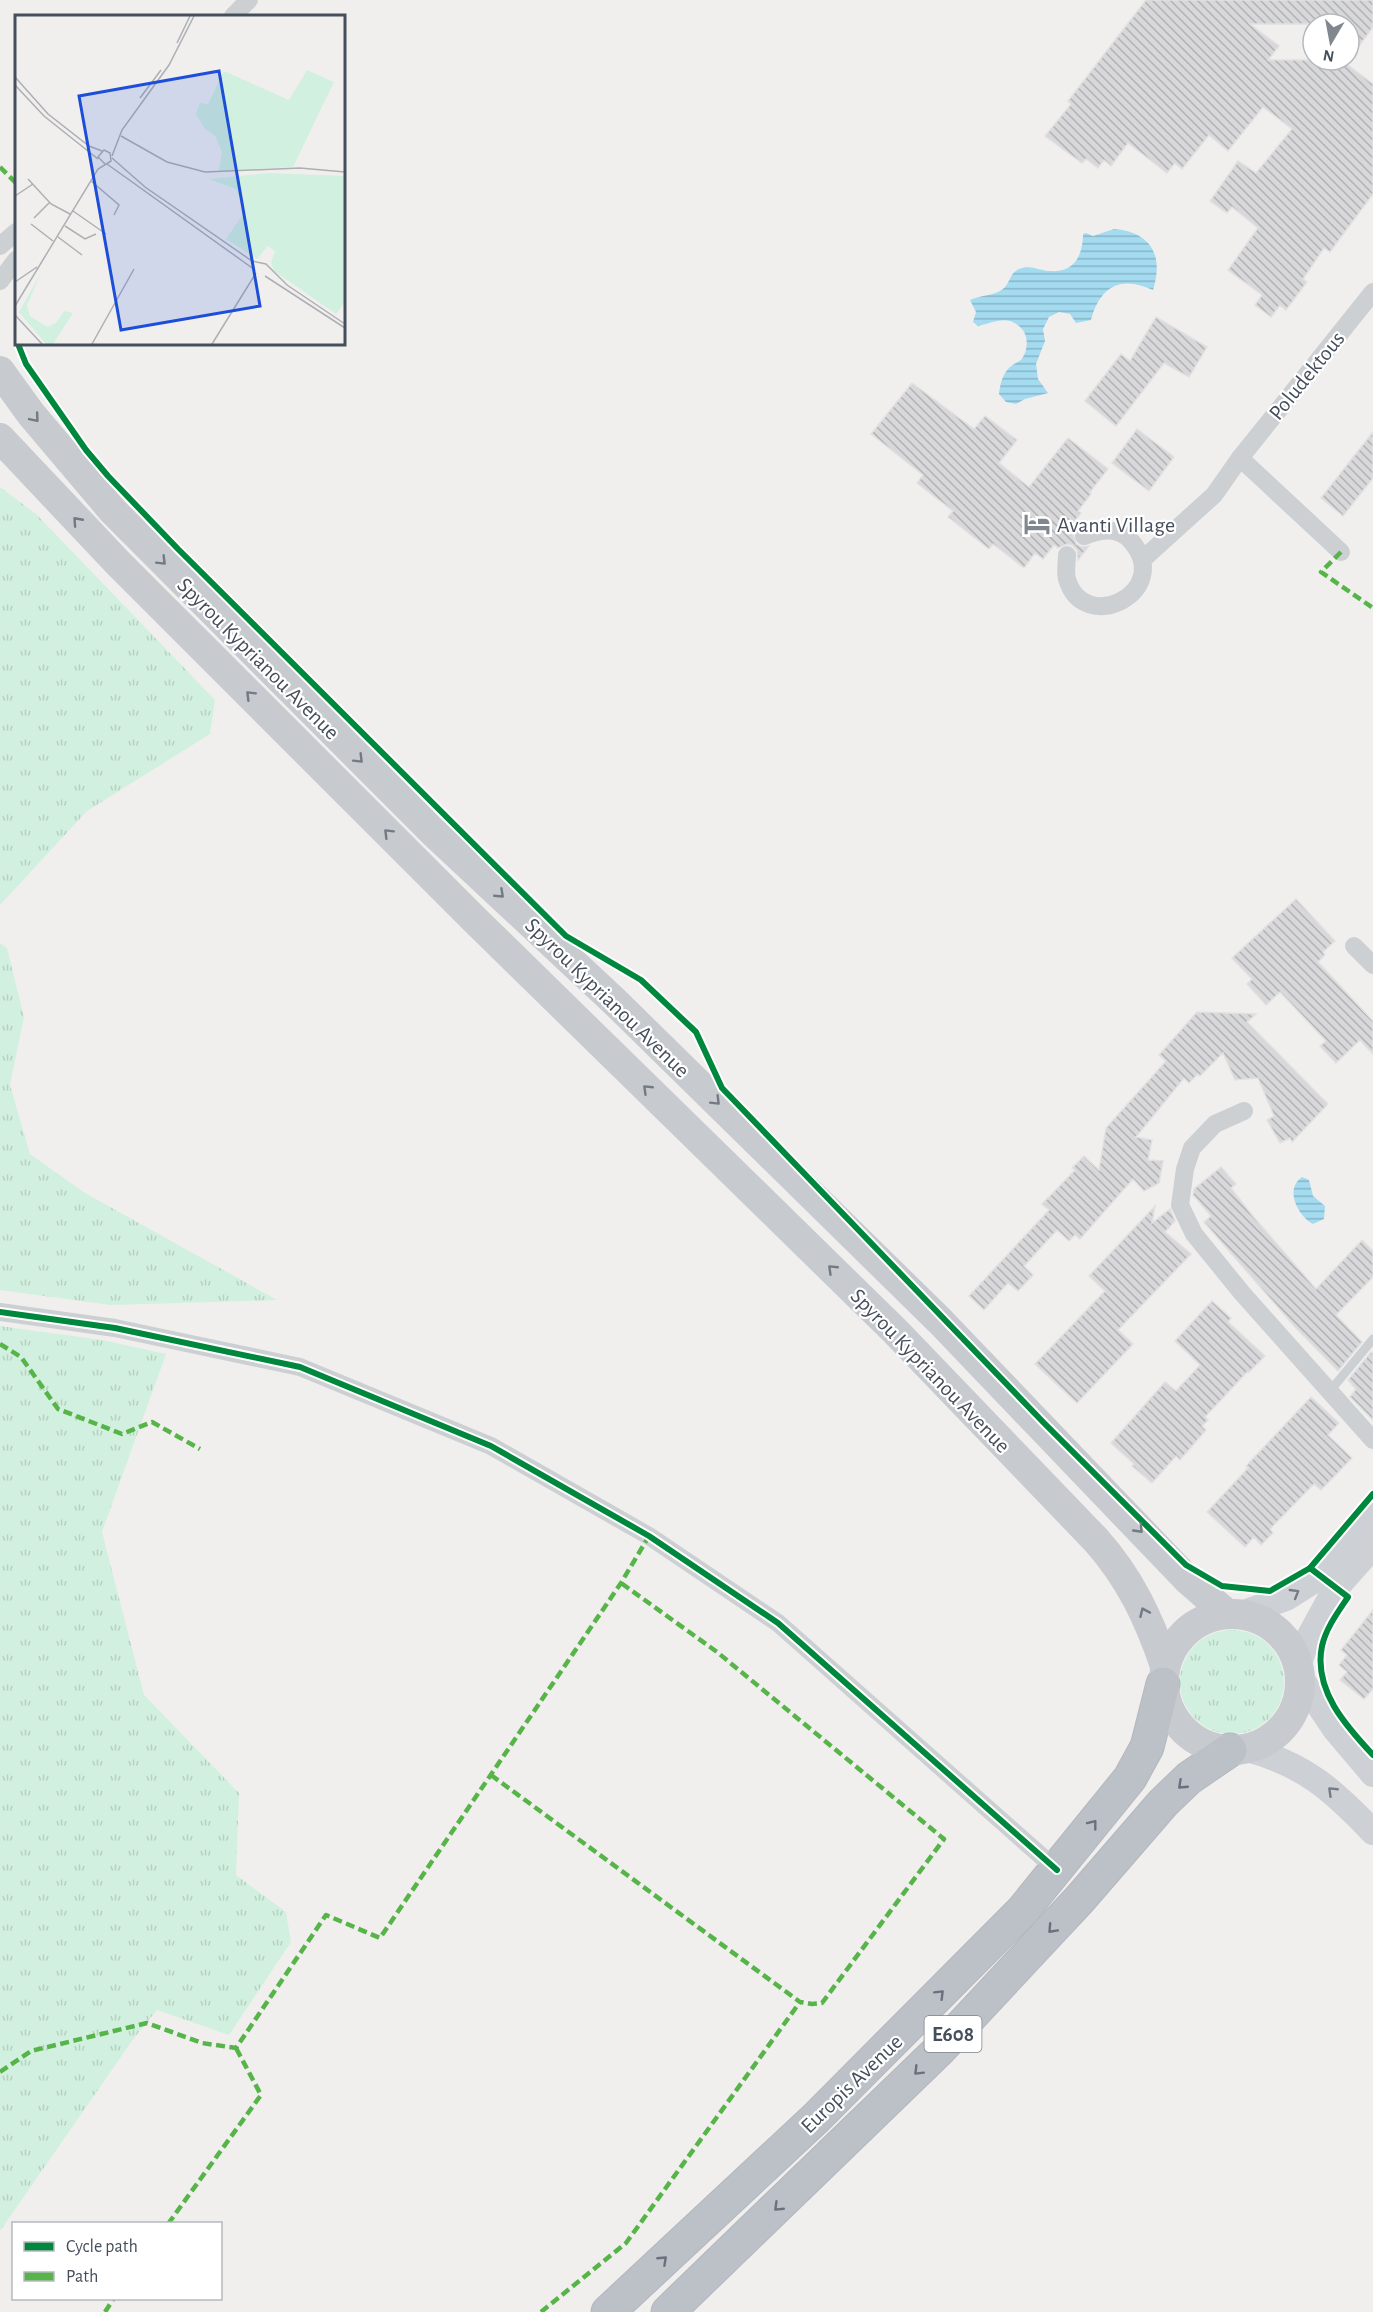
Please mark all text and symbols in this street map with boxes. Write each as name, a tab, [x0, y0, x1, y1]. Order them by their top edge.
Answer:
north arrow	[1301, 12, 1361, 72]
inset map	[15, 15, 345, 345]
text: N	[1322, 47, 1335, 65]
street label: Poludektous	[1265, 327, 1349, 424]
one-way arrow	[27, 411, 38, 422]
hotel icon: Avanti Village	[1022, 509, 1052, 539]
place label: Avanti Village	[1057, 514, 1175, 536]
one-way arrow	[73, 517, 84, 527]
one-way arrow	[156, 554, 166, 565]
street label: Spyrou Kyprianou Avenue	[173, 574, 343, 744]
one-way arrow	[247, 692, 258, 703]
one-way arrow	[352, 751, 363, 762]
one-way arrow	[385, 830, 396, 841]
one-way arrow	[493, 887, 503, 898]
street label: Spyrou Kyprianou Avenue	[521, 914, 694, 1082]
one-way arrow	[644, 1085, 655, 1096]
one-way arrow	[709, 1094, 720, 1105]
one-way arrow	[828, 1265, 838, 1276]
street label: Spyrou Kyprianou Avenue	[846, 1284, 1014, 1457]
one-way arrow	[1132, 1522, 1143, 1532]
one-way arrow	[1289, 1588, 1299, 1600]
one-way arrow	[1140, 1607, 1152, 1618]
one-way arrow	[1179, 1777, 1190, 1788]
one-way arrow	[1328, 1787, 1338, 1798]
one-way arrow	[1085, 1820, 1096, 1831]
one-way arrow	[1048, 1922, 1059, 1933]
one-way arrow	[933, 1991, 944, 2002]
road number: E608	[924, 2016, 982, 2052]
street label: Europis Avenue	[797, 2030, 907, 2137]
one-way arrow	[914, 2063, 925, 2074]
one-way arrow	[775, 2200, 785, 2211]
legend	[12, 2222, 222, 2300]
text: Cycle path	[66, 2238, 138, 2256]
one-way arrow	[656, 2256, 667, 2267]
text: Path	[66, 2268, 98, 2286]

